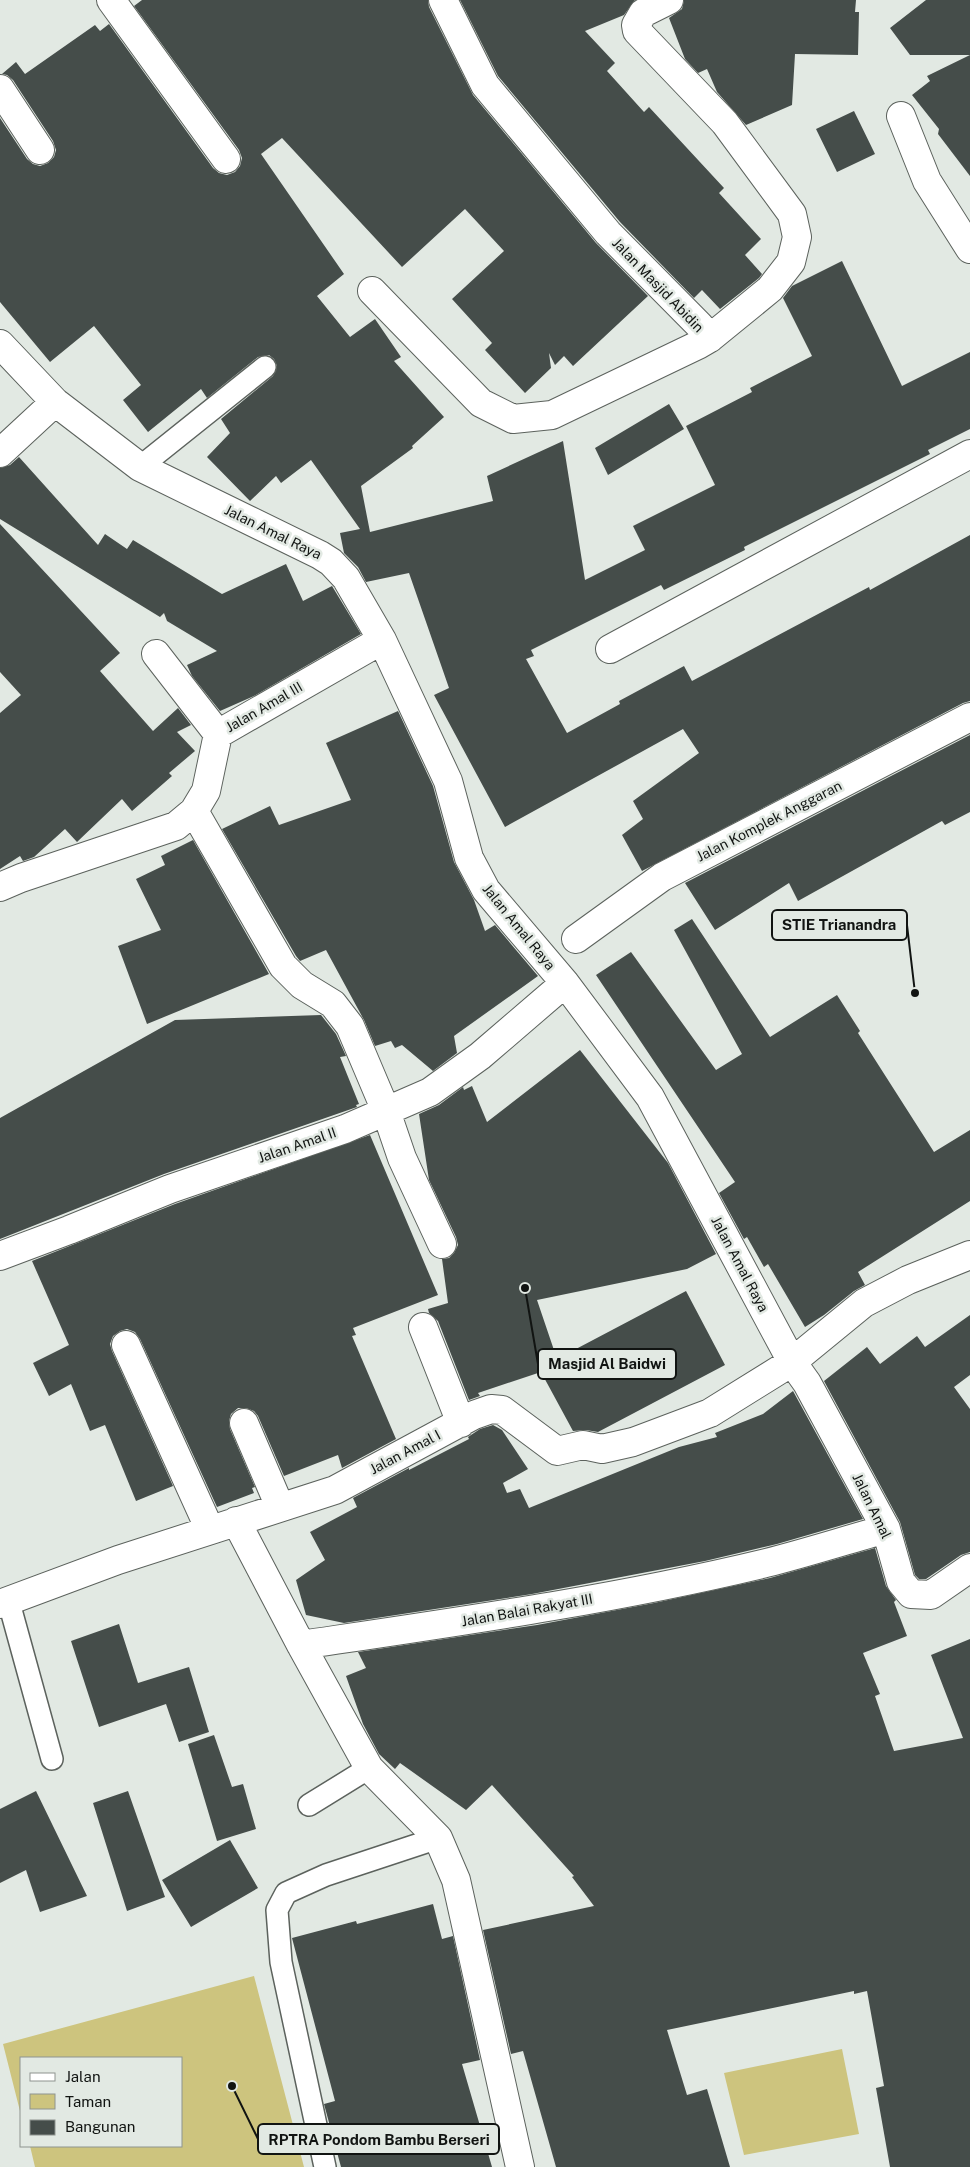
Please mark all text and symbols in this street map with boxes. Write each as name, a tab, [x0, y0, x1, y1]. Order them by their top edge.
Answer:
street label: Jalan Masjid Abidin	[609, 235, 707, 335]
street label: Jalan Amal Raya	[222, 502, 324, 562]
street label: Jalan Amal III	[223, 679, 305, 735]
street label: Jalan Komplek Anggaran	[694, 777, 844, 865]
street label: Jalan Amal Raya	[479, 881, 559, 973]
callout: STIE Trianandra	[772, 910, 907, 940]
text: STIE Trianandra	[782, 916, 896, 933]
street label: Jalan Amal II	[256, 1124, 338, 1166]
street label: Jalan Amal Raya	[708, 1213, 772, 1315]
callout: Masjid Al Baidwi	[538, 1349, 676, 1379]
text: Masjid Al Baidwi	[548, 1355, 666, 1372]
street label: Jalan Amal I	[367, 1427, 443, 1477]
street label: Jalan Amal	[849, 1471, 895, 1541]
street label: Jalan Balai Rakyat III	[460, 1591, 594, 1629]
legend	[20, 2057, 182, 2147]
text: Jalan	[65, 2068, 101, 2085]
text: Taman	[65, 2093, 111, 2110]
text: Bangunan	[65, 2118, 136, 2135]
callout: RPTRA Pondom Bambu Berseri	[258, 2124, 499, 2154]
text: RPTRA Pondom Bambu Berseri	[268, 2131, 490, 2148]

